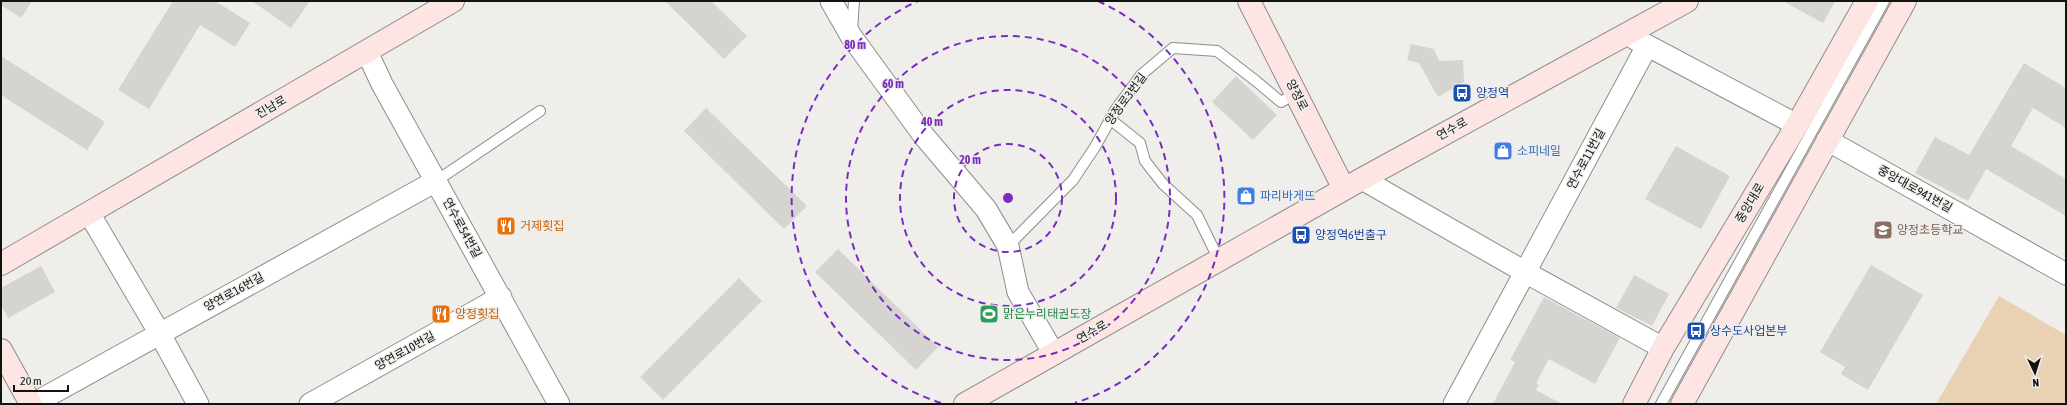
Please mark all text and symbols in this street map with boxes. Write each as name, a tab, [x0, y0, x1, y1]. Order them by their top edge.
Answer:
text: 80 m	[844, 38, 866, 52]
street label: 양정로3번길	[1102, 70, 1150, 128]
text: 60 m	[882, 77, 904, 91]
street label: 양정로	[1283, 77, 1311, 113]
bus stop icon: 양정역	[1451, 82, 1473, 104]
place label: 양정역	[1476, 86, 1509, 100]
street label: 진남로	[253, 93, 289, 121]
text: 40 m	[920, 115, 943, 129]
street label: 연수로	[1434, 115, 1470, 143]
street label: 연수로11번길	[1564, 126, 1608, 192]
shop icon: 소피네일	[1492, 140, 1514, 162]
place label: 소피네일	[1517, 144, 1561, 158]
text: 20 m	[959, 153, 981, 167]
street label: 중앙대로941번길	[1875, 163, 1955, 215]
street label: 중앙대로	[1733, 180, 1767, 226]
shop icon: 파리바게뜨	[1235, 185, 1257, 207]
place label: 파리바게뜨	[1260, 189, 1315, 203]
centre of rings	[1001, 191, 1015, 205]
street label: 연수로54번길	[440, 196, 484, 260]
restaurant icon: 거제횟집	[495, 215, 517, 237]
place label: 거제횟집	[520, 219, 564, 233]
school or university icon: 양정초등학교	[1872, 219, 1894, 241]
place label: 양정초등학교	[1897, 223, 1963, 237]
bus stop icon: 양정역6번출구	[1290, 224, 1312, 246]
place label: 양정역6번출구	[1315, 228, 1387, 242]
street label: 양연로16번길	[202, 270, 266, 314]
restaurant icon: 양정횟집	[430, 303, 452, 325]
sports icon: 맑은누리태권도장	[978, 303, 1000, 325]
place label: 양정횟집	[455, 307, 499, 321]
place label: 맑은누리태권도장	[1003, 307, 1091, 321]
street label: 연수로	[1074, 318, 1110, 346]
bus stop icon: 상수도사업본부	[1685, 320, 1707, 342]
place label: 상수도사업본부	[1710, 324, 1787, 338]
street label: 양연로10번길	[373, 329, 437, 373]
north arrow	[2015, 353, 2055, 393]
scale bar	[14, 367, 68, 393]
text: 20 m	[20, 374, 42, 388]
text: N	[2032, 377, 2039, 389]

